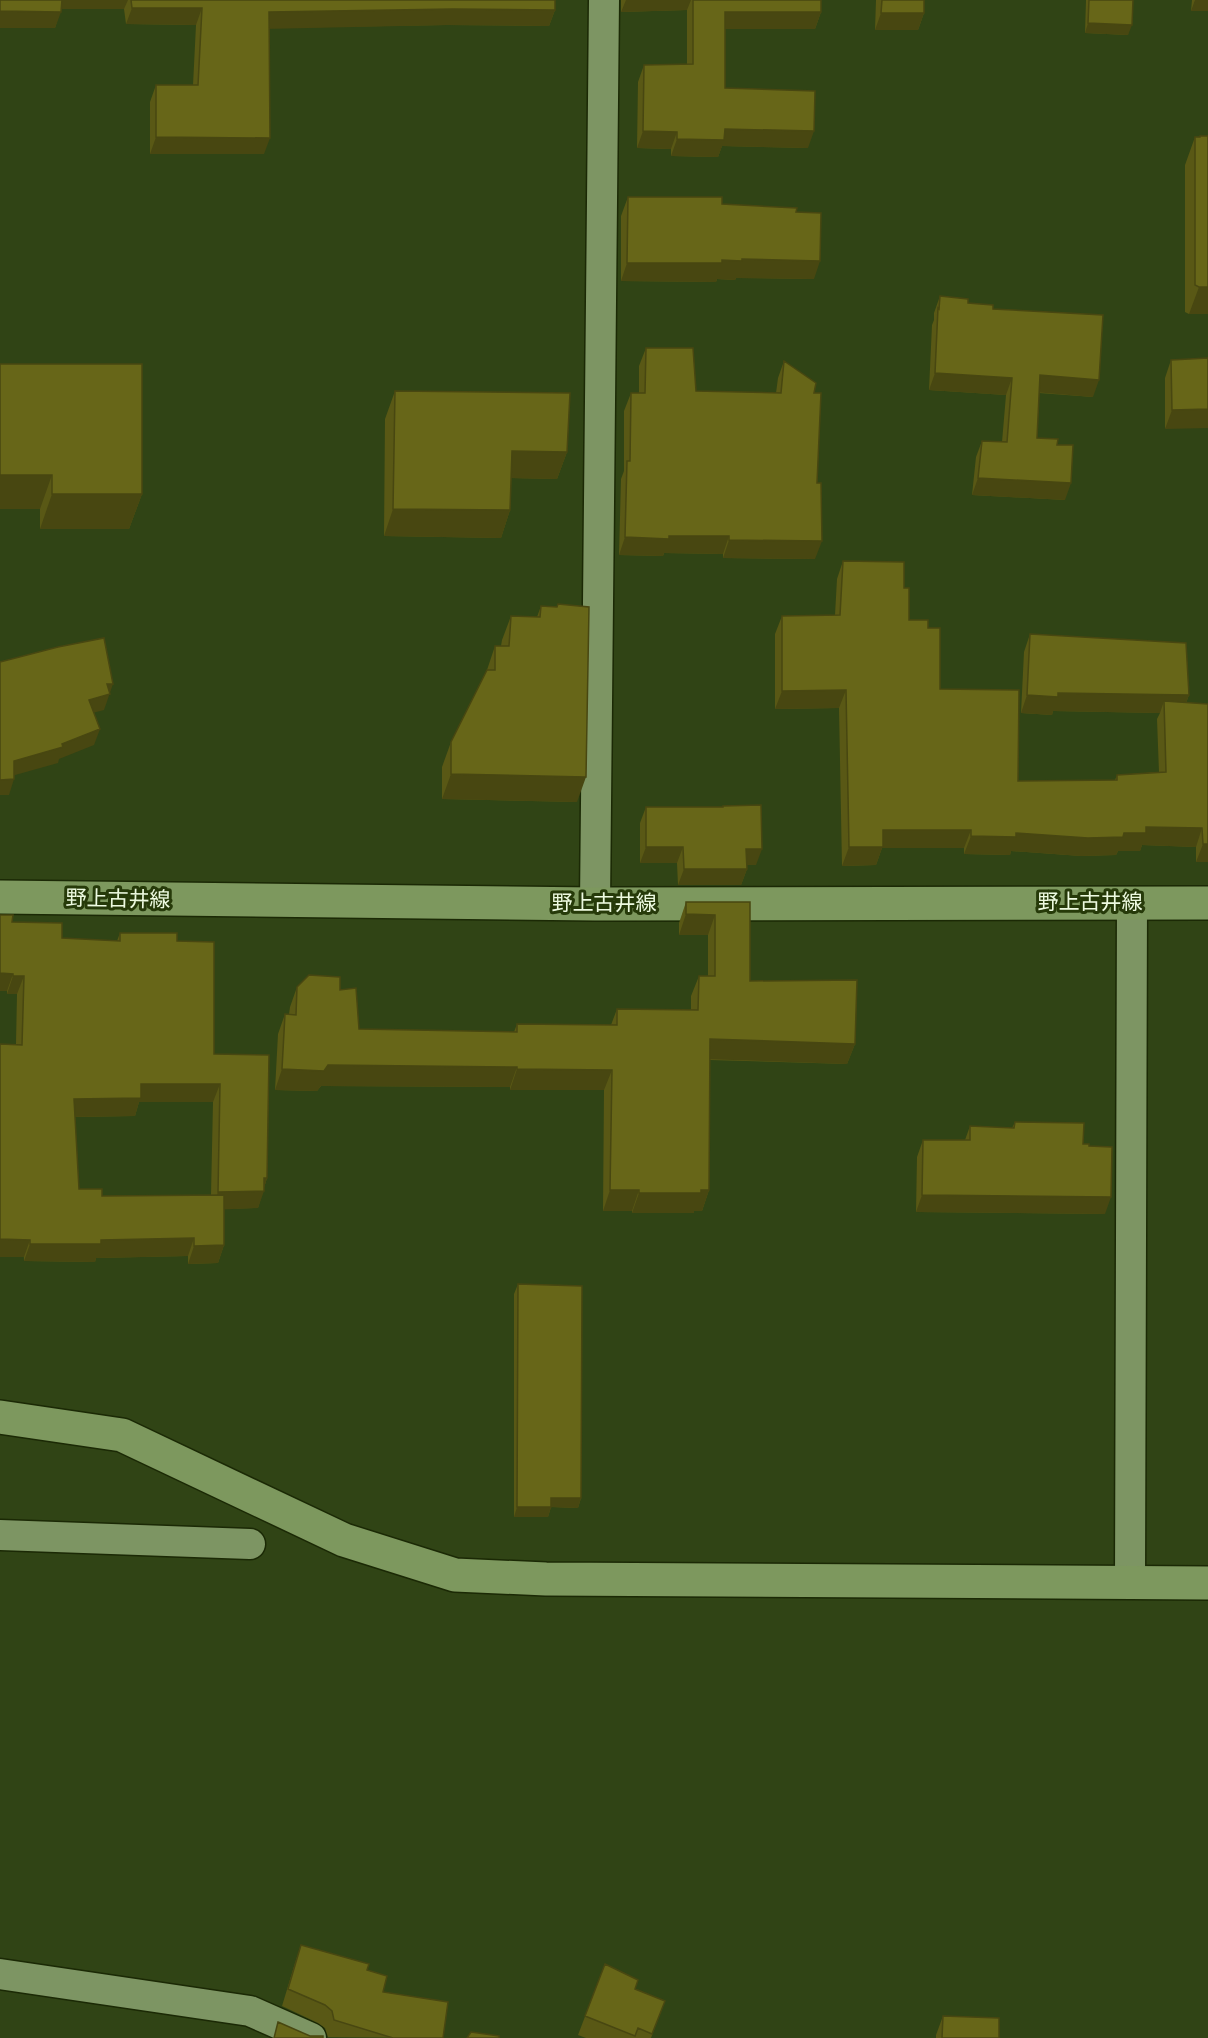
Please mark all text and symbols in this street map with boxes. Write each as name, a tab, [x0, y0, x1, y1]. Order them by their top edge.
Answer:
street label: 野上古井線	[65, 885, 171, 913]
street label: 野上古井線	[1038, 889, 1143, 915]
street label: 野上古井線	[552, 890, 657, 916]

